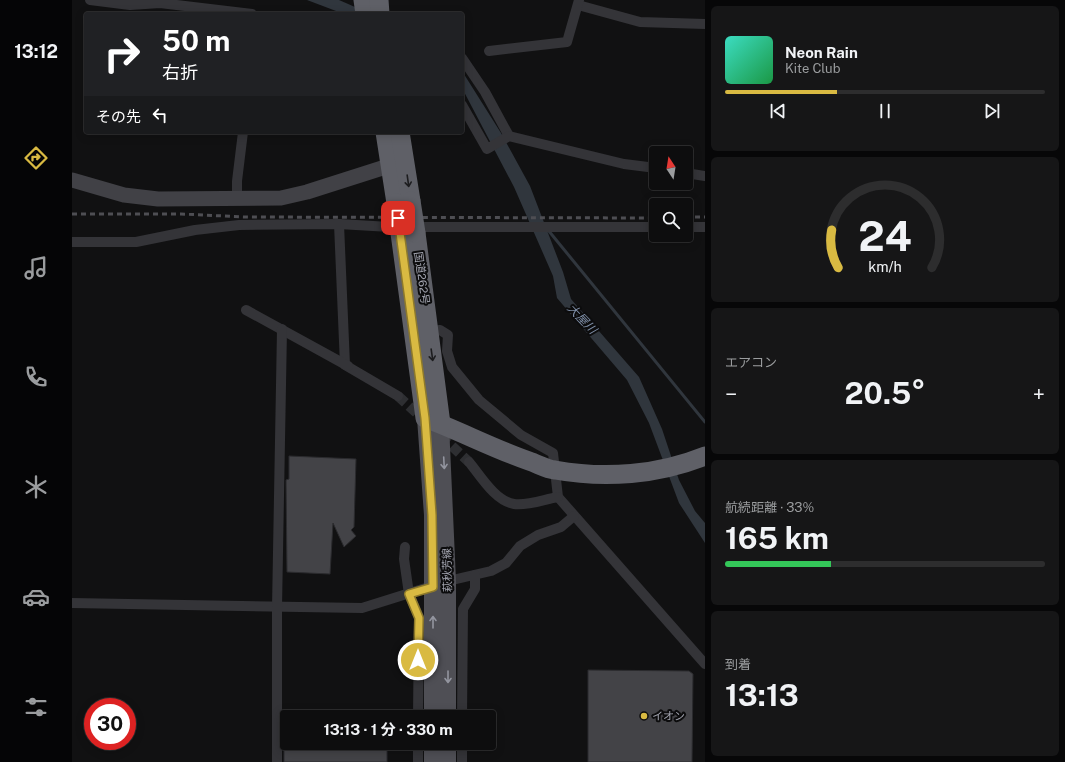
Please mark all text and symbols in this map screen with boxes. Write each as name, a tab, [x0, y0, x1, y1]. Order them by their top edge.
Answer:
text: 50 m	[162, 24, 230, 57]
icon: right	[96, 28, 148, 80]
text: 13:12	[14, 41, 58, 62]
text: Neon Rain	[785, 44, 858, 61]
text: Kite Club	[785, 61, 840, 76]
text: 右折	[162, 62, 198, 83]
icon: previous	[767, 100, 789, 122]
icon: pause	[874, 100, 896, 122]
icon: next	[981, 100, 1003, 122]
icon: left	[149, 104, 171, 126]
text: その先	[96, 108, 141, 125]
icon: directions	[22, 144, 50, 172]
north arrow	[649, 146, 693, 190]
map controls	[649, 146, 693, 242]
one-way arrow	[404, 174, 412, 187]
button: search	[649, 198, 693, 242]
pin	[381, 201, 415, 235]
icon: arrive	[387, 207, 409, 229]
text: 24	[858, 211, 912, 260]
street label: 国道262号	[412, 251, 432, 305]
icon: music	[22, 254, 50, 282]
text: km/h	[868, 257, 902, 274]
water label: 大屋川	[564, 301, 601, 338]
one-way arrow	[428, 348, 436, 361]
text: エアコン	[725, 355, 777, 370]
icon: phone	[22, 363, 50, 391]
text: 20.5°	[845, 375, 925, 411]
text: −	[725, 381, 737, 407]
text: +	[1033, 381, 1045, 407]
one-way arrow	[440, 456, 447, 469]
icon: climate	[22, 473, 50, 501]
text: 航続距離 · 33%	[725, 500, 814, 515]
text: 165 km	[725, 520, 829, 556]
street label: 萩秋芳線	[441, 548, 453, 592]
icon: car	[22, 583, 50, 611]
one-way arrow	[429, 616, 437, 629]
position arrow	[397, 639, 439, 681]
text: 到着	[725, 657, 751, 672]
one-way arrow	[444, 670, 452, 683]
text: 13:13	[725, 677, 799, 713]
icon: filters	[22, 693, 50, 721]
speed limit sign: 30	[84, 698, 136, 750]
place label: イオン	[652, 710, 685, 722]
marker: イオン	[639, 711, 649, 721]
text: 13:13 · 1 分 · 330 m	[323, 721, 453, 738]

